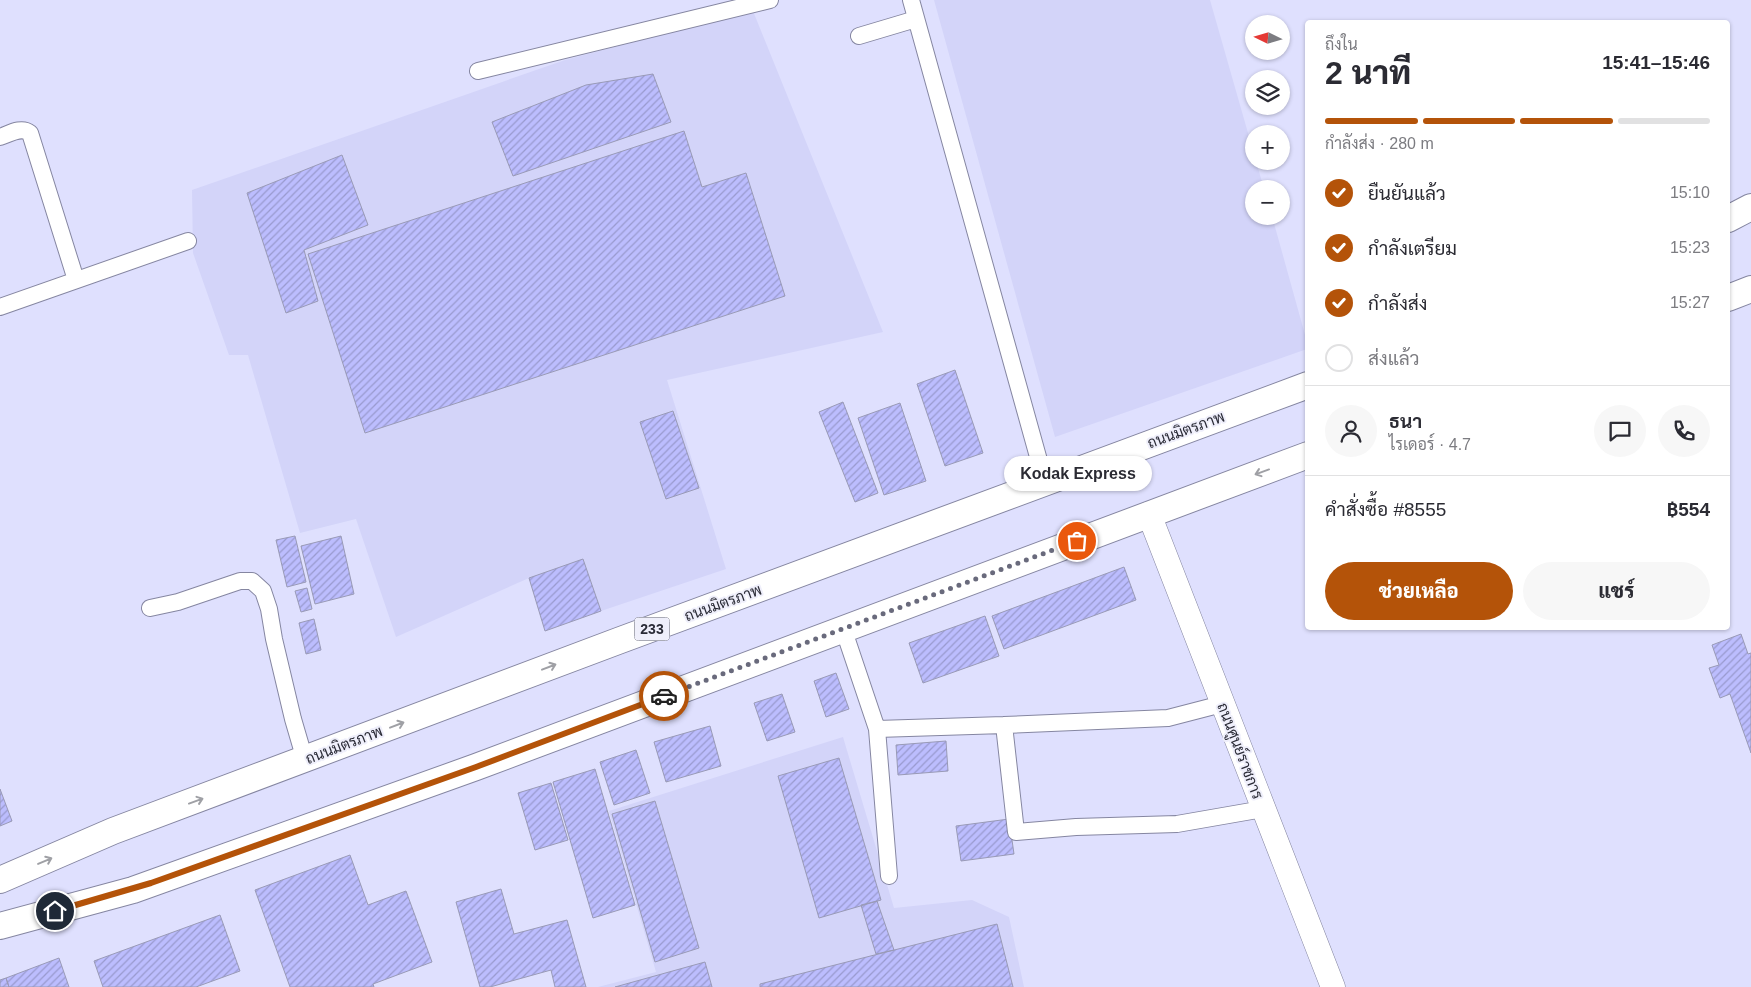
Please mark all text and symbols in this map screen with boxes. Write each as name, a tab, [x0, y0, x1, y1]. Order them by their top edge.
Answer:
north arrow	[1245, 15, 1290, 60]
map controls	[1245, 15, 1290, 225]
text: ถึงใน	[1325, 36, 1358, 53]
text: 15:41–15:46	[1602, 52, 1710, 73]
text: 2 นาที	[1325, 55, 1411, 91]
button: layers	[1245, 70, 1290, 115]
button: +	[1245, 125, 1290, 170]
text: กำลังส่ง · 280 m	[1325, 135, 1434, 152]
icon: check	[1325, 179, 1353, 207]
button: −	[1245, 180, 1290, 225]
text: ยืนยันแล้ว	[1368, 183, 1446, 204]
text: 15:10	[1670, 184, 1710, 201]
icon: check	[1325, 234, 1353, 262]
text: กำลังเตรียม	[1368, 238, 1457, 259]
text: 15:23	[1670, 239, 1710, 256]
icon: check	[1325, 289, 1353, 317]
text: กำลังส่ง	[1368, 293, 1427, 314]
text: 15:27	[1670, 294, 1710, 311]
text: ส่งแล้ว	[1368, 348, 1419, 369]
button: person	[1325, 405, 1377, 457]
button: chat	[1594, 405, 1646, 457]
button: phone	[1658, 405, 1710, 457]
street label: ถนนมิตรภาพ	[1145, 408, 1227, 451]
text: ธนา	[1389, 411, 1422, 432]
text: ไรเดอร์ · 4.7	[1389, 436, 1471, 453]
callout: Kodak Express	[1003, 456, 1151, 491]
text: Kodak Express	[1020, 465, 1136, 482]
one-way arrow	[1255, 468, 1270, 477]
text: คำสั่งซื้อ #8555	[1325, 499, 1446, 520]
text: ฿554	[1667, 499, 1710, 520]
pin	[1056, 520, 1098, 562]
icon: bag	[1063, 527, 1091, 555]
button: ช่วยเหลือ	[1325, 562, 1513, 620]
button: แชร์	[1523, 562, 1710, 620]
street label: ถนนมิตรภาพ	[682, 581, 764, 624]
road number: 233	[634, 618, 670, 640]
one-way arrow	[541, 662, 556, 672]
courier	[639, 671, 689, 721]
icon: car	[650, 682, 678, 710]
street label: ถนนศูนย์ราชการ	[1212, 700, 1268, 802]
one-way arrow	[389, 720, 404, 729]
street label: ถนนมิตรภาพ	[303, 722, 385, 767]
one-way arrow	[187, 796, 203, 805]
one-way arrow	[37, 856, 52, 865]
pin	[34, 890, 76, 932]
icon: home	[41, 897, 69, 925]

